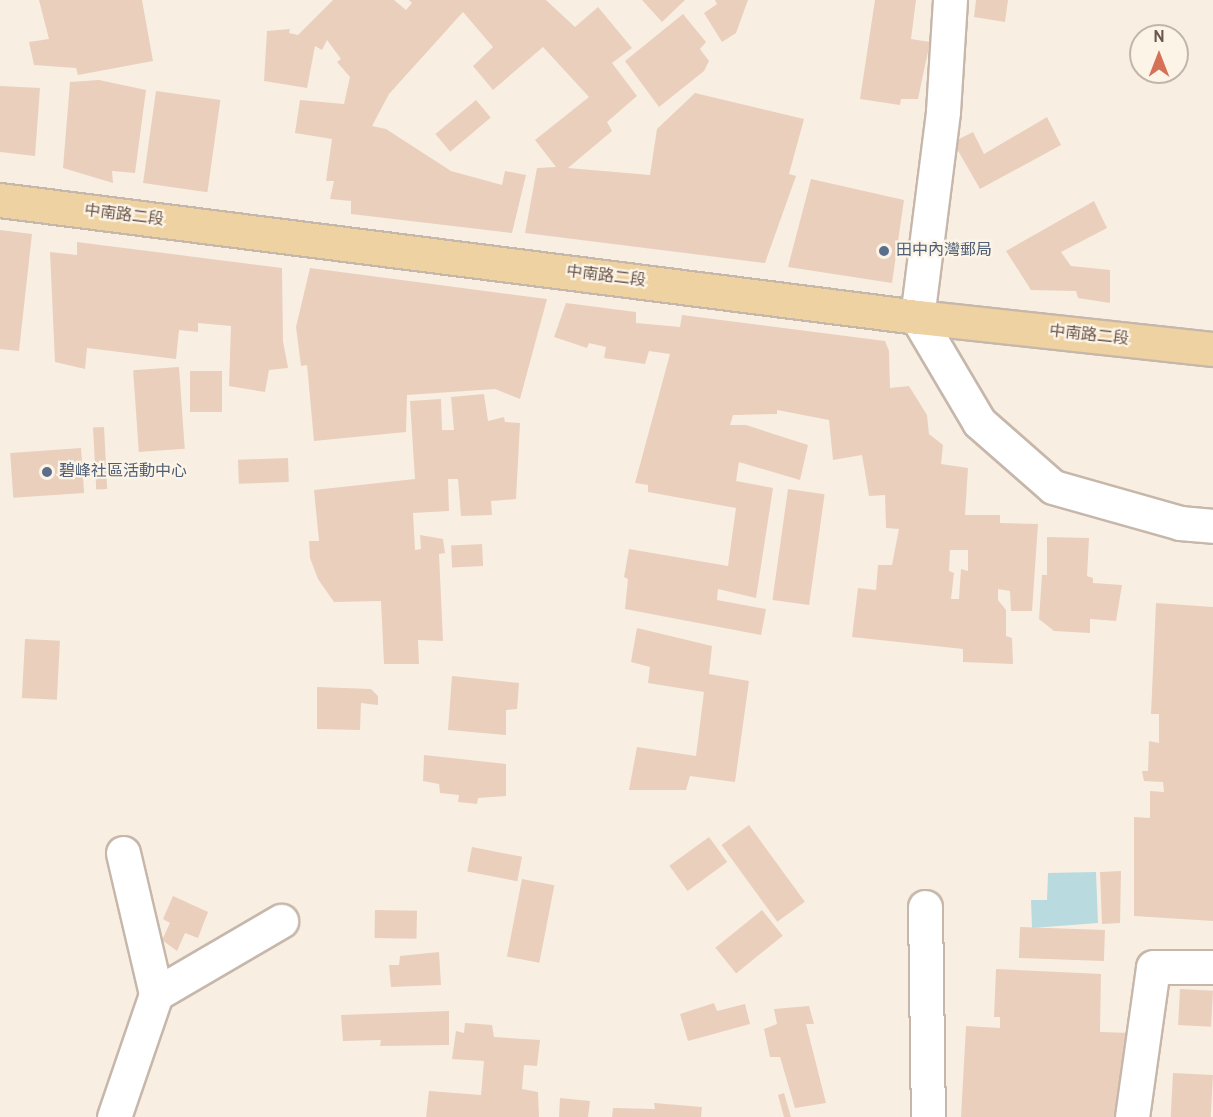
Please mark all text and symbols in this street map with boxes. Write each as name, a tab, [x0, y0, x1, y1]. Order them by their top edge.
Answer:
north arrow	[1129, 24, 1189, 84]
text: N	[1153, 28, 1165, 48]
street label: 中南路二段	[83, 202, 165, 230]
place label: 田中內灣郵局	[896, 241, 992, 261]
marker: 田中內灣郵局	[877, 244, 891, 258]
street label: 中南路二段	[565, 263, 647, 291]
street label: 中南路二段	[1048, 322, 1130, 350]
place label: 碧峰社區活動中心	[59, 462, 187, 482]
marker: 碧峰社區活動中心	[40, 465, 54, 479]

